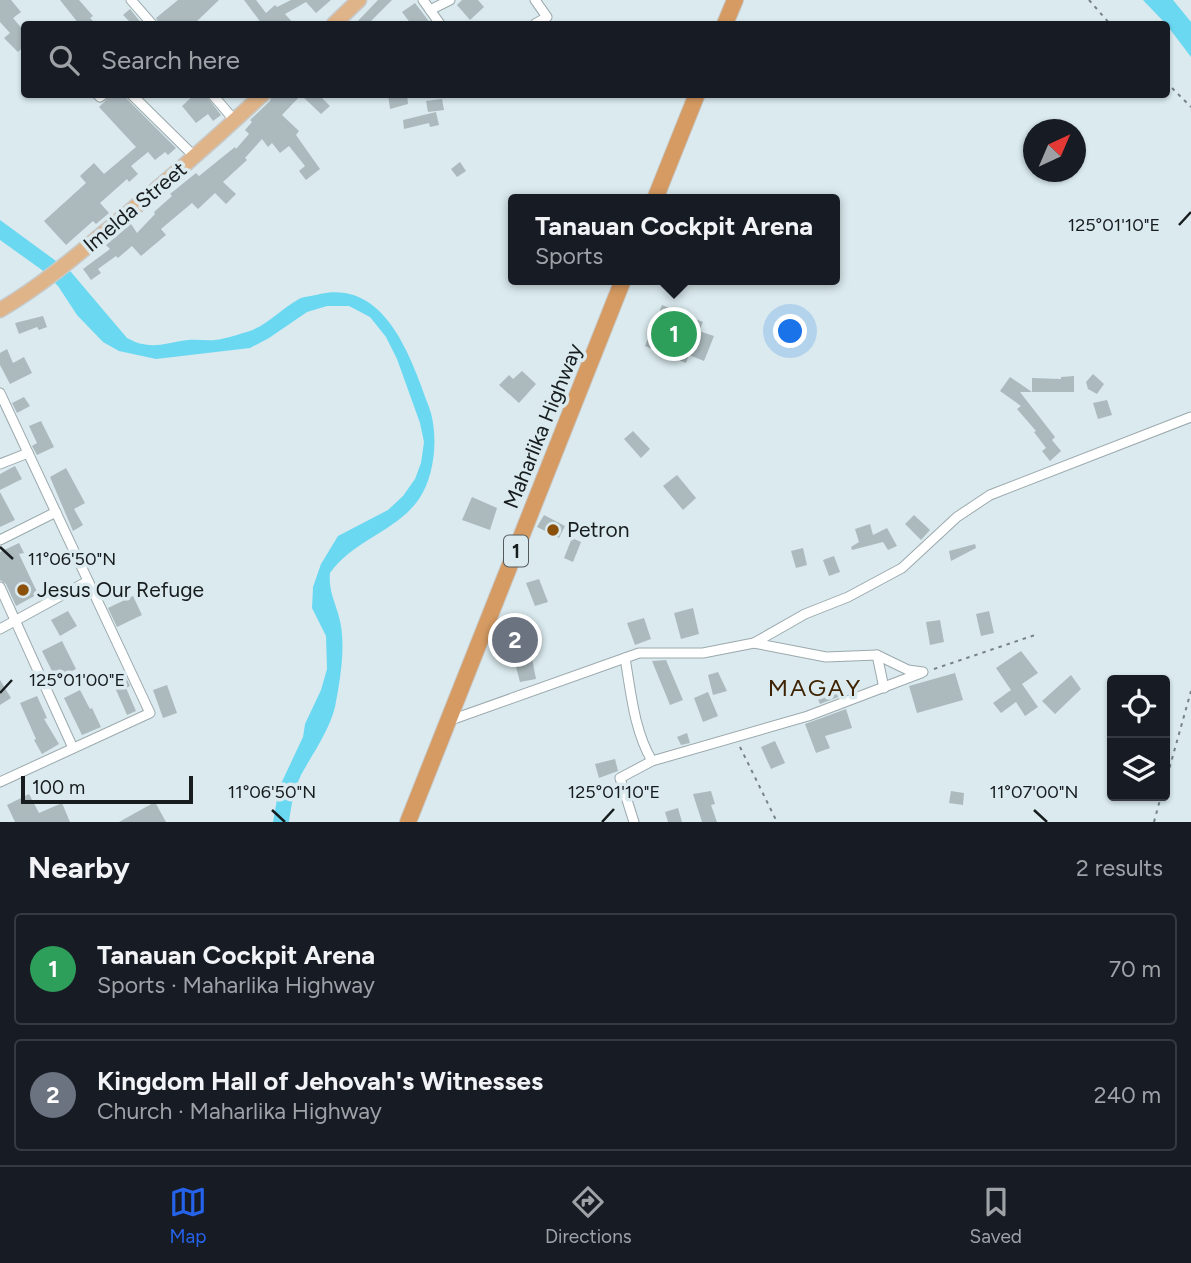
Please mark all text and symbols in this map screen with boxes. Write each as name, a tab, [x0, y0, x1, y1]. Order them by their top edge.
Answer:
search box	[21, 21, 1170, 98]
icon: search	[45, 41, 83, 79]
text: Search here	[101, 44, 240, 76]
north arrow	[1023, 119, 1086, 182]
street label: Imelda Street	[78, 156, 191, 257]
popup	[508, 194, 840, 285]
text: Tanauan Cockpit Arena	[535, 210, 813, 242]
text: 125°01'10"E	[1068, 214, 1160, 236]
text: Sports	[535, 242, 603, 270]
pin: 1	[651, 308, 697, 360]
your location	[773, 314, 807, 348]
street label: Maharlika Highway	[498, 340, 587, 512]
place label: Petron	[567, 517, 629, 542]
marker: Petron	[545, 522, 561, 538]
road number: 1	[504, 536, 528, 566]
text: 11°06'50"N	[28, 548, 116, 570]
place label: Jesus Our Refuge	[37, 577, 204, 602]
marker: Jesus Our Refuge	[15, 582, 31, 598]
pin: 2	[492, 614, 538, 666]
text: 125°01'00"E	[29, 669, 125, 691]
district label: MAGAY	[768, 673, 862, 702]
map controls	[1107, 675, 1170, 801]
button: locate	[1107, 675, 1170, 738]
button: layers	[1107, 738, 1170, 801]
scale bar	[21, 773, 192, 805]
text: 100 m	[32, 776, 85, 799]
text: 11°06'50"N	[228, 781, 316, 803]
text: 125°01'10"E	[568, 781, 660, 803]
text: 11°07'00"N	[989, 781, 1079, 803]
text: Nearby	[28, 849, 130, 886]
text: 2 results	[1076, 854, 1163, 882]
text: Tanauan Cockpit Arena	[97, 939, 375, 971]
text: 1	[48, 955, 58, 983]
text: 70 m	[1109, 955, 1161, 983]
text: Sports · Maharlika Highway	[97, 971, 375, 999]
text: Kingdom Hall of Jehovah's Witnesses	[97, 1065, 543, 1097]
text: 2	[46, 1081, 60, 1109]
text: 240 m	[1094, 1081, 1161, 1109]
text: Church · Maharlika Highway	[97, 1097, 382, 1125]
tab: Map	[169, 1183, 207, 1248]
tab: Directions	[545, 1183, 632, 1248]
tab: Saved	[970, 1183, 1022, 1248]

